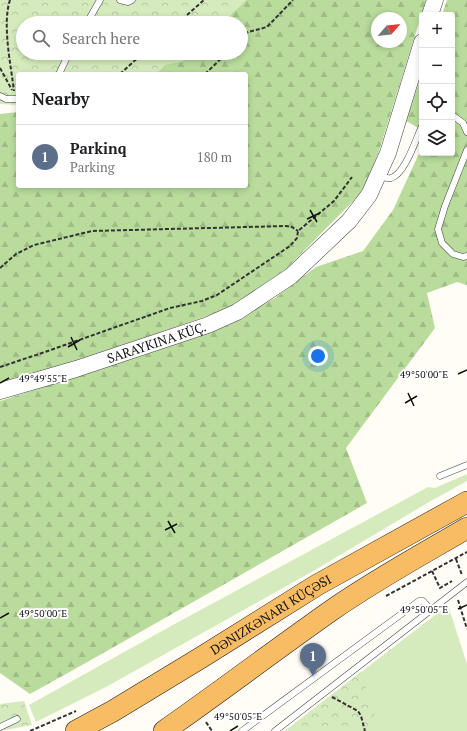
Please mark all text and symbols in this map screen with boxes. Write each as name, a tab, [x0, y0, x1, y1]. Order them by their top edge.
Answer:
north arrow	[371, 12, 407, 48]
map controls	[419, 12, 455, 156]
button: +	[419, 12, 455, 48]
search box	[16, 16, 248, 60]
icon: search	[30, 27, 52, 49]
text: Search here	[62, 28, 140, 48]
button: −	[419, 48, 455, 84]
button: locate	[419, 84, 455, 120]
text: Nearby	[32, 87, 90, 110]
button: layers	[419, 120, 455, 156]
text: Parkinq	[70, 138, 127, 158]
text: 1	[41, 148, 49, 166]
text: 180 m	[197, 148, 232, 166]
text: Parking	[70, 158, 114, 176]
street label: SARAYKINA KÜÇ.	[104, 317, 209, 367]
your location	[308, 346, 328, 366]
text: 49°50'00"E	[400, 368, 448, 381]
text: 49°49'55"E	[19, 372, 67, 385]
street label: DƏNIZKƏNARI KÜÇƏSI	[207, 570, 334, 659]
text: 49°50'05"E	[400, 603, 448, 616]
text: 49°50'00"E	[19, 607, 67, 620]
pin: 1	[300, 643, 326, 676]
text: 49°50'05"E	[214, 710, 262, 723]

